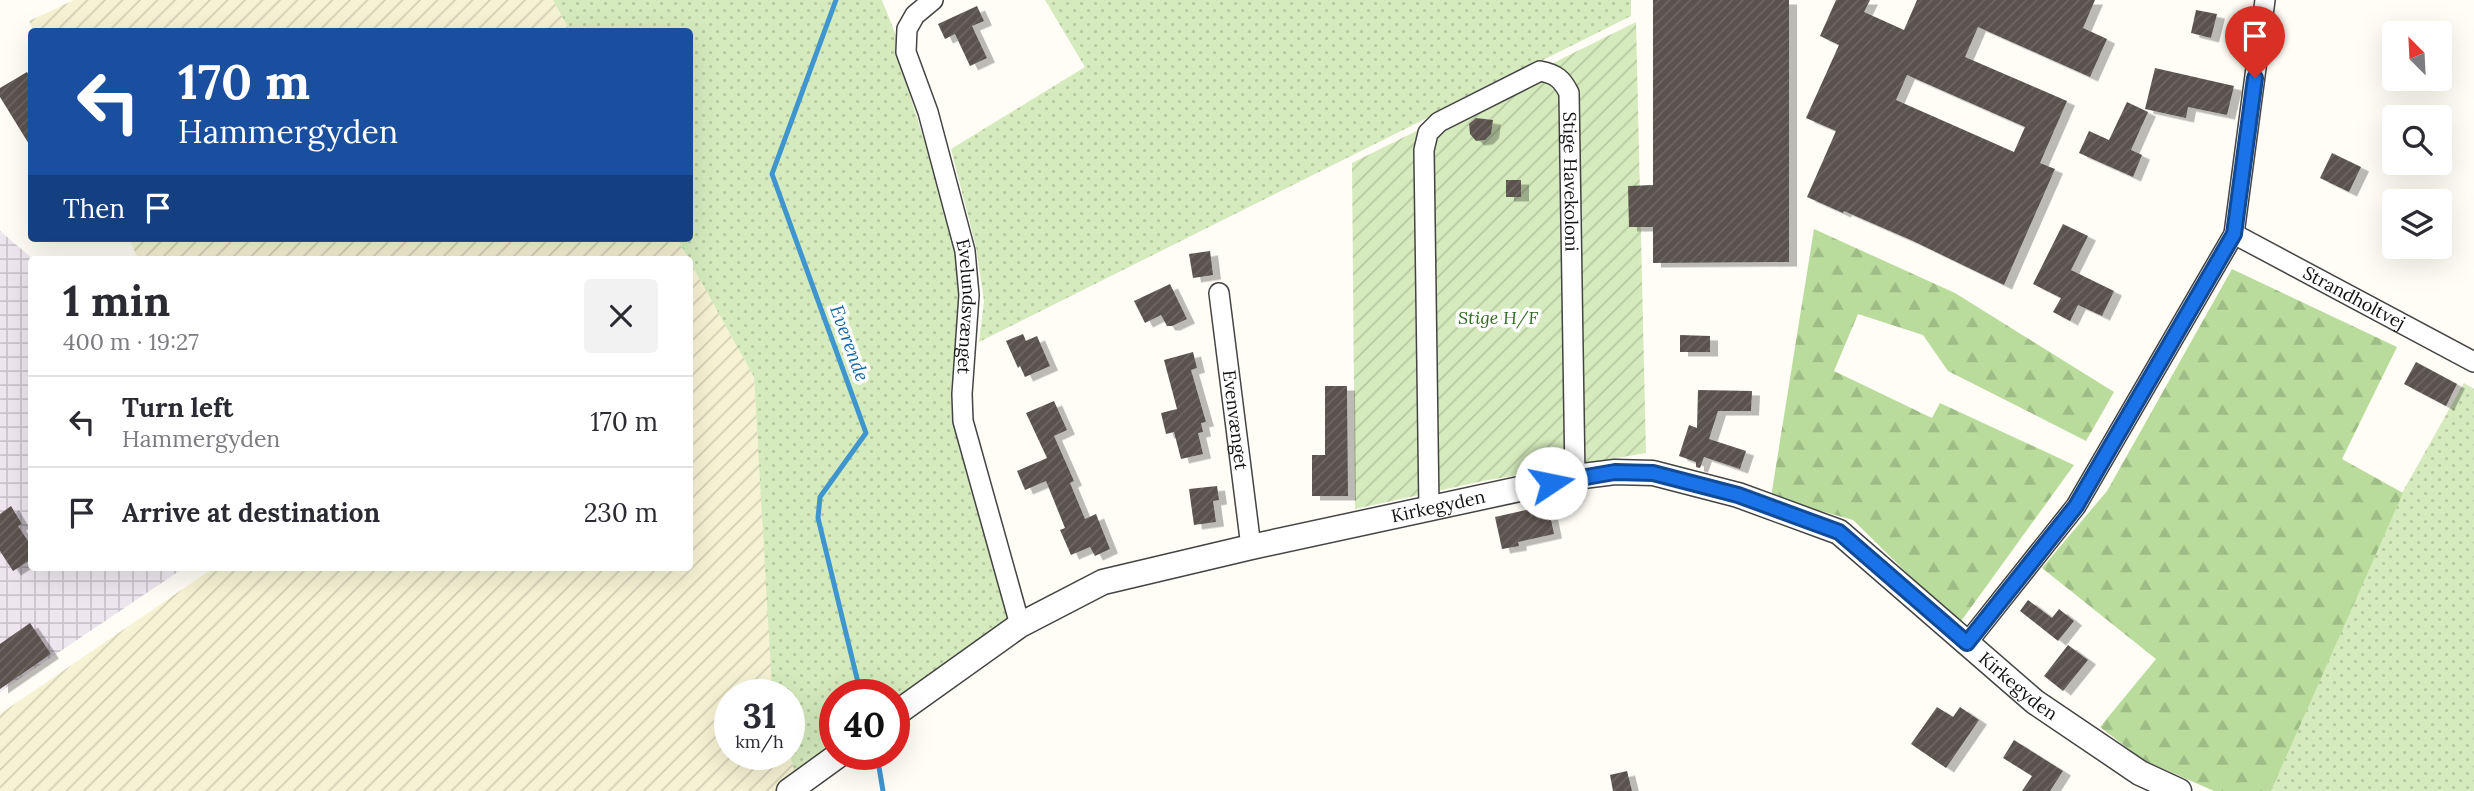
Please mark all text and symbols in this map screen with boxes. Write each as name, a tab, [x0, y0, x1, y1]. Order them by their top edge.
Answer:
pin	[2225, 6, 2285, 78]
icon: arrive	[2236, 17, 2274, 55]
north arrow	[2382, 21, 2452, 91]
map controls	[2382, 21, 2452, 259]
text: 170 m	[178, 50, 310, 112]
icon: left	[63, 56, 154, 147]
button: search	[2382, 105, 2452, 175]
text: Hammergyden	[178, 111, 398, 152]
street label: Stige Havekoloni	[1558, 111, 1583, 252]
icon: arrive	[139, 189, 177, 227]
button: layers	[2382, 189, 2452, 259]
text: Then	[63, 192, 125, 225]
street label: Evelundsvænget	[951, 236, 981, 375]
street label: Strandholtvej	[2299, 261, 2409, 334]
text: 1 min	[63, 274, 170, 328]
button: close	[584, 279, 658, 353]
water label: Everende	[825, 302, 875, 384]
park label: Stige H/F	[1458, 306, 1538, 329]
text: 400 m · 19:27	[63, 327, 199, 356]
street label: Evenvænget	[1218, 368, 1253, 471]
text: Turn left	[122, 391, 233, 424]
icon: left	[63, 403, 101, 441]
text: 170 m	[590, 405, 658, 438]
text: Hammergyden	[122, 424, 280, 453]
position arrow	[1514, 446, 1588, 520]
street label: Kirkegyden	[1389, 485, 1487, 527]
icon: arrive	[63, 494, 101, 532]
text: Arrive at destination	[122, 496, 380, 529]
text: 230 m	[584, 496, 658, 529]
street label: Kirkegyden	[1974, 647, 2062, 725]
speed limit sign: 40	[819, 679, 910, 770]
text: 31	[743, 693, 776, 738]
text: km/h	[735, 730, 784, 753]

